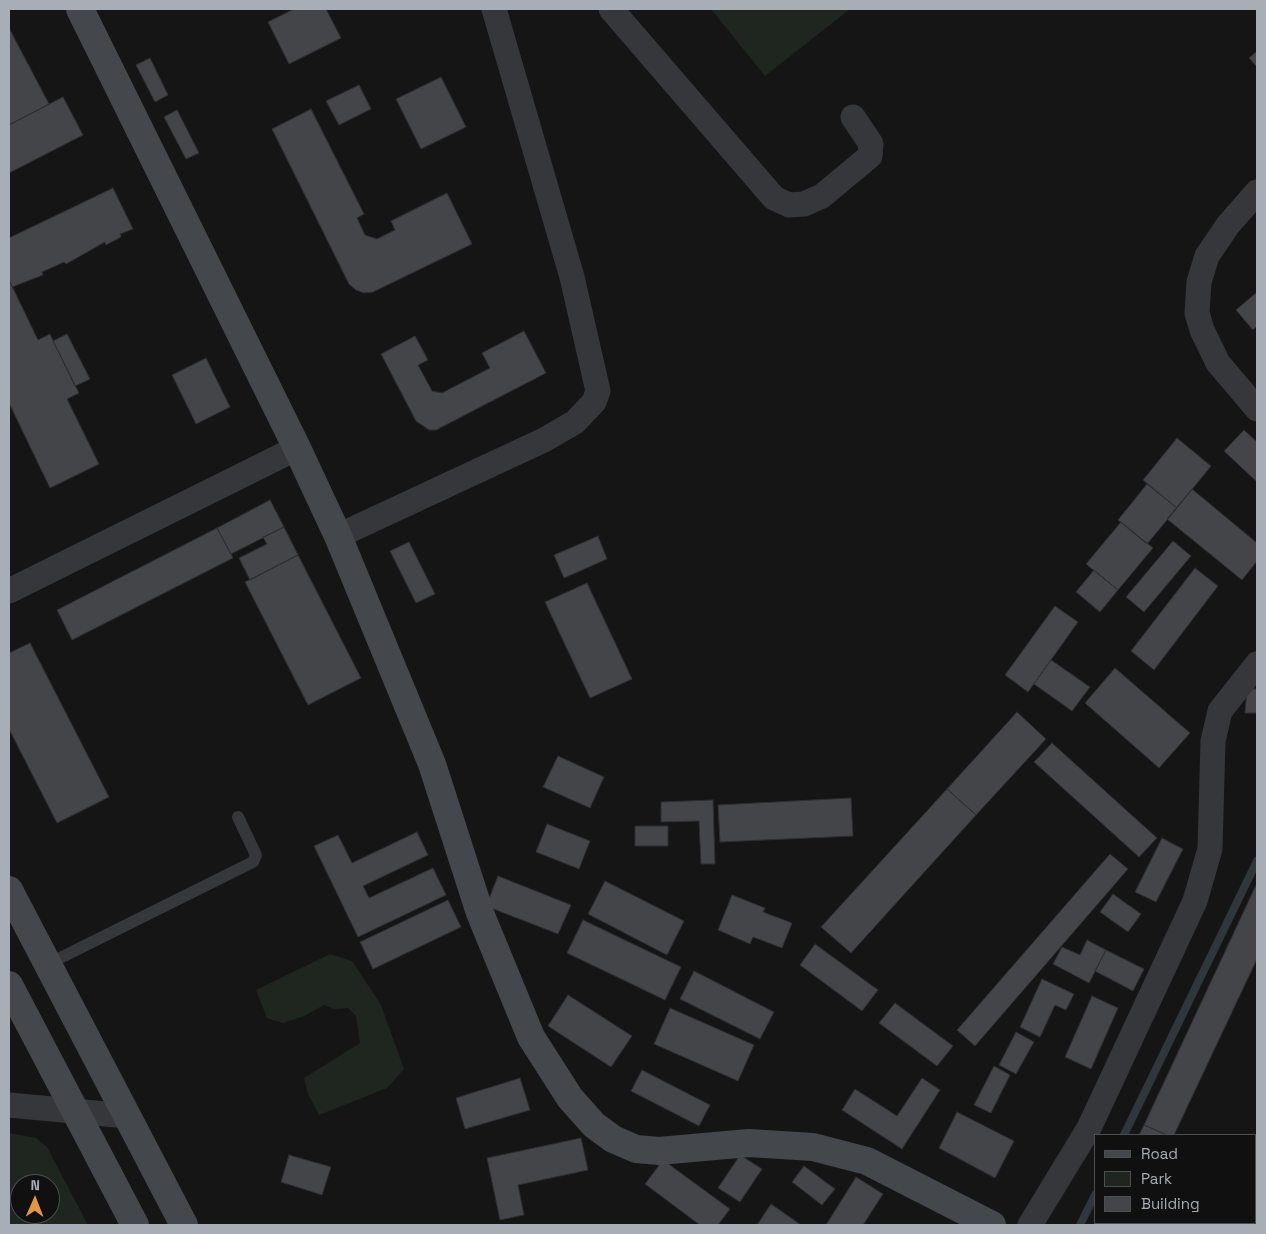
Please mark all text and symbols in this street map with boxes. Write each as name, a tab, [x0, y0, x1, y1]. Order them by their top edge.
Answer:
legend	[1094, 1134, 1256, 1224]
text: Road	[1141, 1144, 1178, 1163]
text: Park	[1141, 1169, 1172, 1188]
north arrow	[10, 1174, 60, 1224]
text: N	[30, 1176, 40, 1194]
text: Building	[1141, 1194, 1200, 1213]

